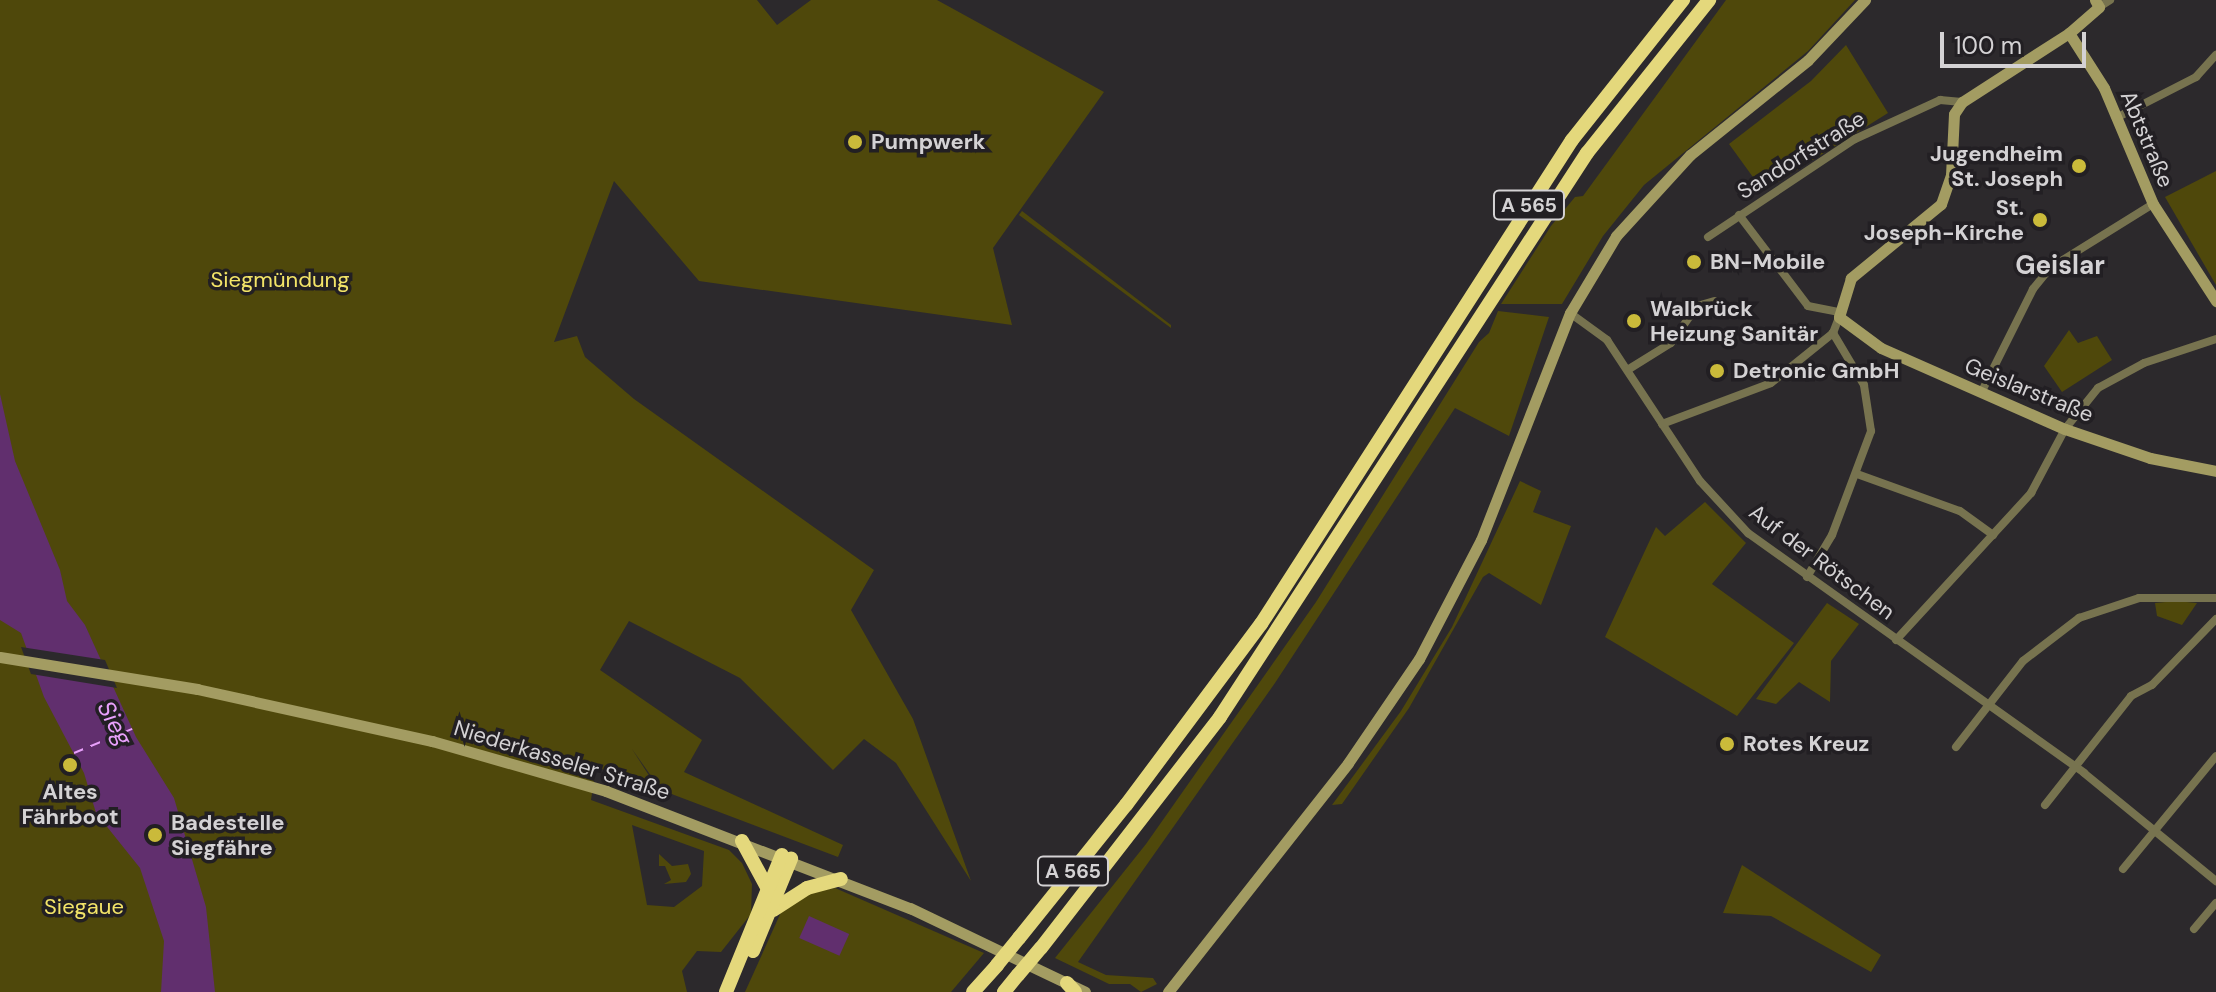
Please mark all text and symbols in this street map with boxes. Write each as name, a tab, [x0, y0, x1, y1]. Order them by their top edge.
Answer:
scale bar	[1944, 16, 2090, 66]
text: 100 m	[1954, 30, 2022, 61]
street label: Abtstraße	[2115, 87, 2179, 191]
street label: Sandorfstraße	[1732, 105, 1870, 205]
place label: Pumpwerk	[871, 129, 985, 155]
marker: Pumpwerk	[846, 133, 864, 151]
place label: Jugendheim St. Joseph	[1930, 140, 2063, 192]
marker: Jugendheim St. Joseph	[2070, 157, 2088, 175]
road number: A 565	[1491, 189, 1567, 221]
place label: St. Joseph-Kirche	[1864, 194, 2024, 246]
marker: St. Joseph-Kirche	[2031, 211, 2049, 229]
place label: BN-Mobile	[1710, 249, 1825, 275]
district label: Geislar	[2015, 250, 2105, 282]
marker: BN-Mobile	[1685, 253, 1703, 271]
park label: Siegmündung	[211, 267, 349, 293]
place label: Walbrück Heizung Sanitär	[1650, 295, 1818, 346]
marker: Walbrück Heizung Sanitär	[1625, 312, 1643, 330]
street label: Geislarstraße	[1961, 352, 2097, 428]
place label: Detronic GmbH	[1733, 358, 1899, 384]
marker: Detronic GmbH	[1708, 362, 1726, 380]
street label: Auf der Rötschen	[1744, 499, 1900, 625]
water label: Sieg	[91, 696, 139, 750]
street label: Niederkasseler Straße	[451, 715, 673, 805]
place label: Rotes Kreuz	[1743, 731, 1869, 757]
marker: Rotes Kreuz	[1718, 735, 1736, 753]
marker: Altes Fährboot	[61, 756, 79, 774]
place label: Altes Fährboot	[21, 778, 119, 830]
place label: Badestelle Siegfähre	[171, 809, 284, 860]
marker: Badestelle Siegfähre	[146, 826, 164, 844]
road number: A 565	[1035, 855, 1111, 887]
park label: Siegaue	[44, 894, 124, 920]

